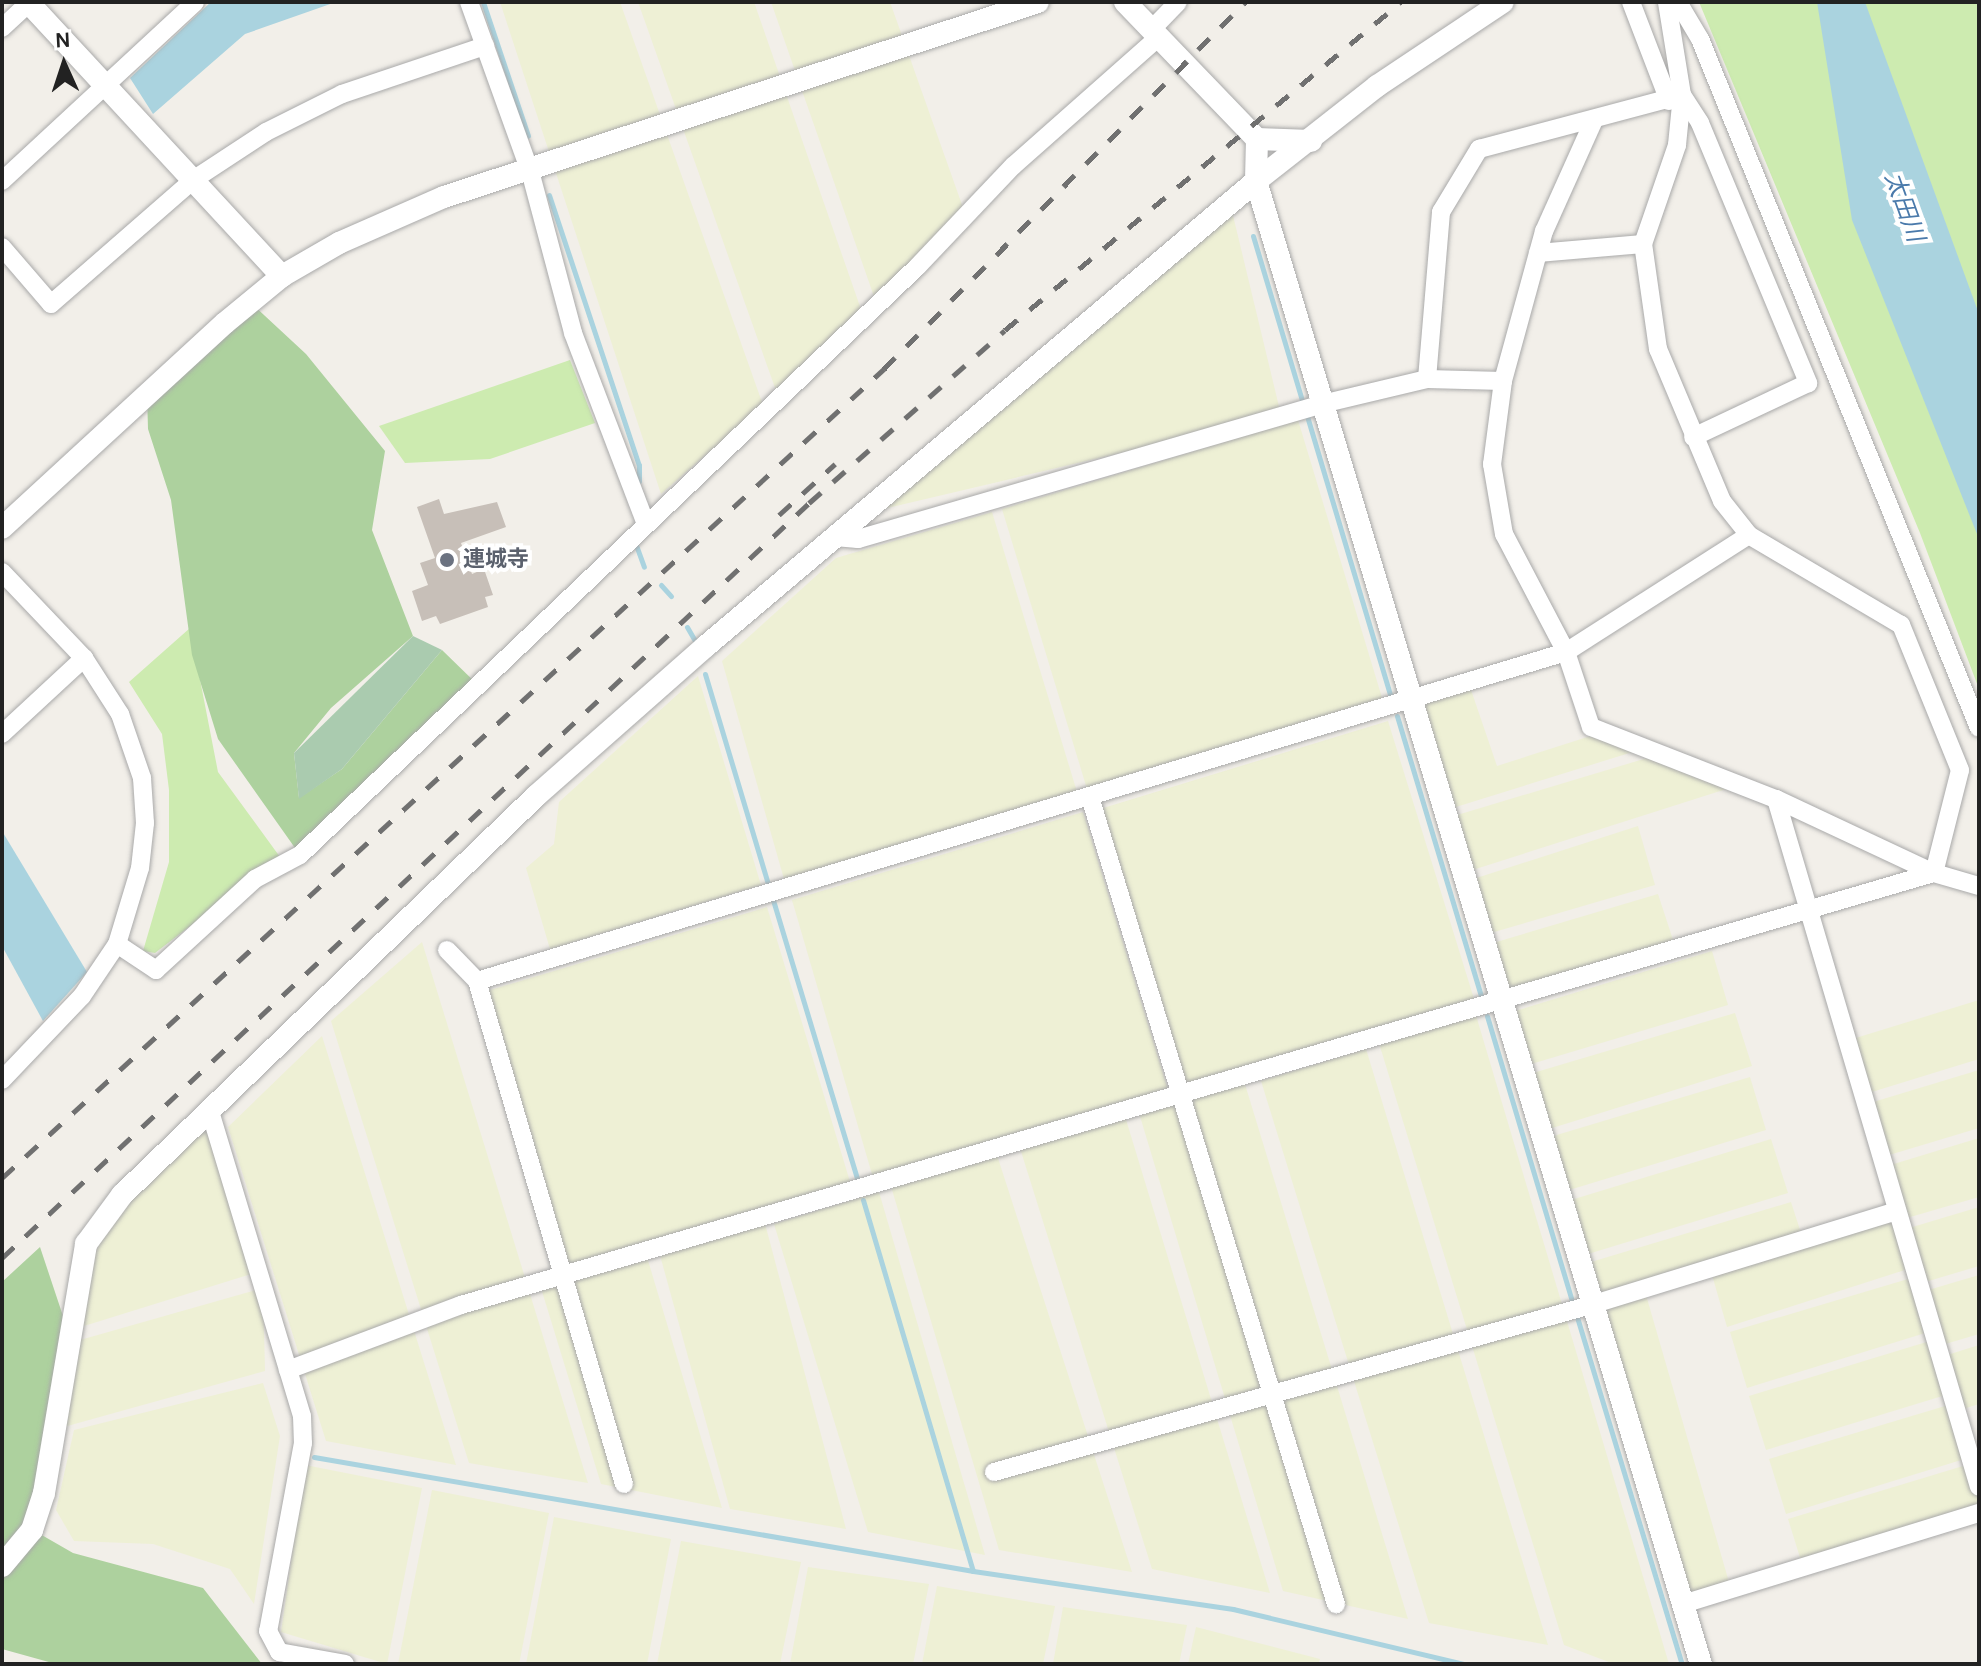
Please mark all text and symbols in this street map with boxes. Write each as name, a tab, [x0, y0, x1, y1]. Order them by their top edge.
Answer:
north arrow	[24, 24, 104, 104]
text: N	[54, 27, 71, 53]
water label: 太田川	[1878, 168, 1930, 246]
place label: 連城寺	[463, 547, 529, 573]
marker: 連城寺	[438, 551, 456, 569]

